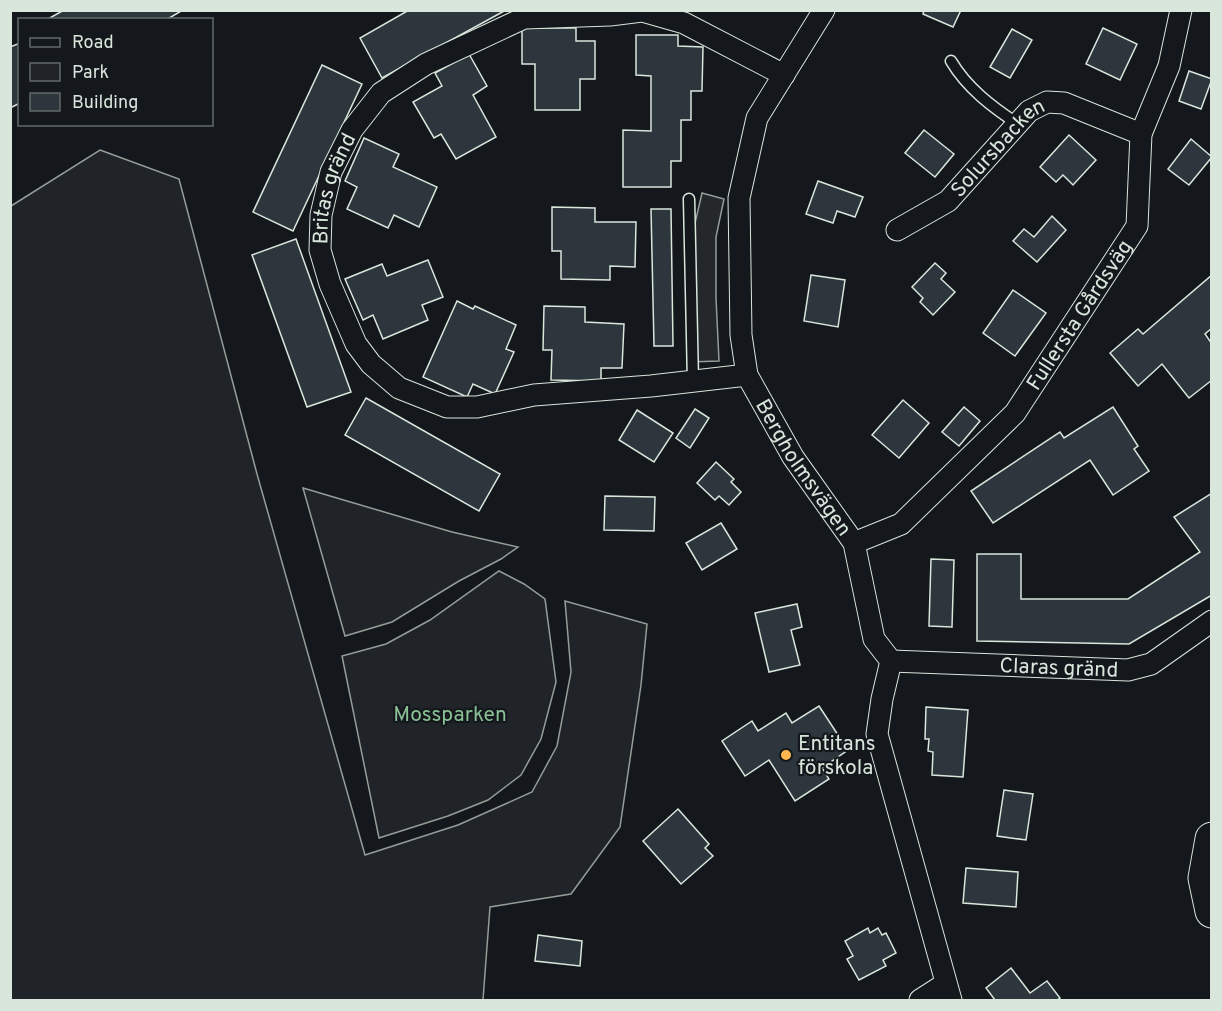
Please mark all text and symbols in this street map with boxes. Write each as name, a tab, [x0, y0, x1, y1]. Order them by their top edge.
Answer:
legend	[18, 18, 213, 126]
text: Road	[72, 32, 114, 55]
text: Park	[72, 62, 109, 85]
text: Building	[72, 92, 138, 115]
street label: Solursbacken	[946, 93, 1050, 204]
street label: Britas gränd	[308, 129, 363, 245]
street label: Fullersta Gårdsväg	[1021, 235, 1139, 396]
street label: Bergholmsvägen	[748, 395, 857, 542]
street label: Claras gränd	[999, 653, 1119, 685]
park label: Mossparken	[393, 702, 507, 729]
place label: Entitans förskola	[798, 731, 876, 782]
marker: Entitans förskola	[779, 748, 793, 762]

